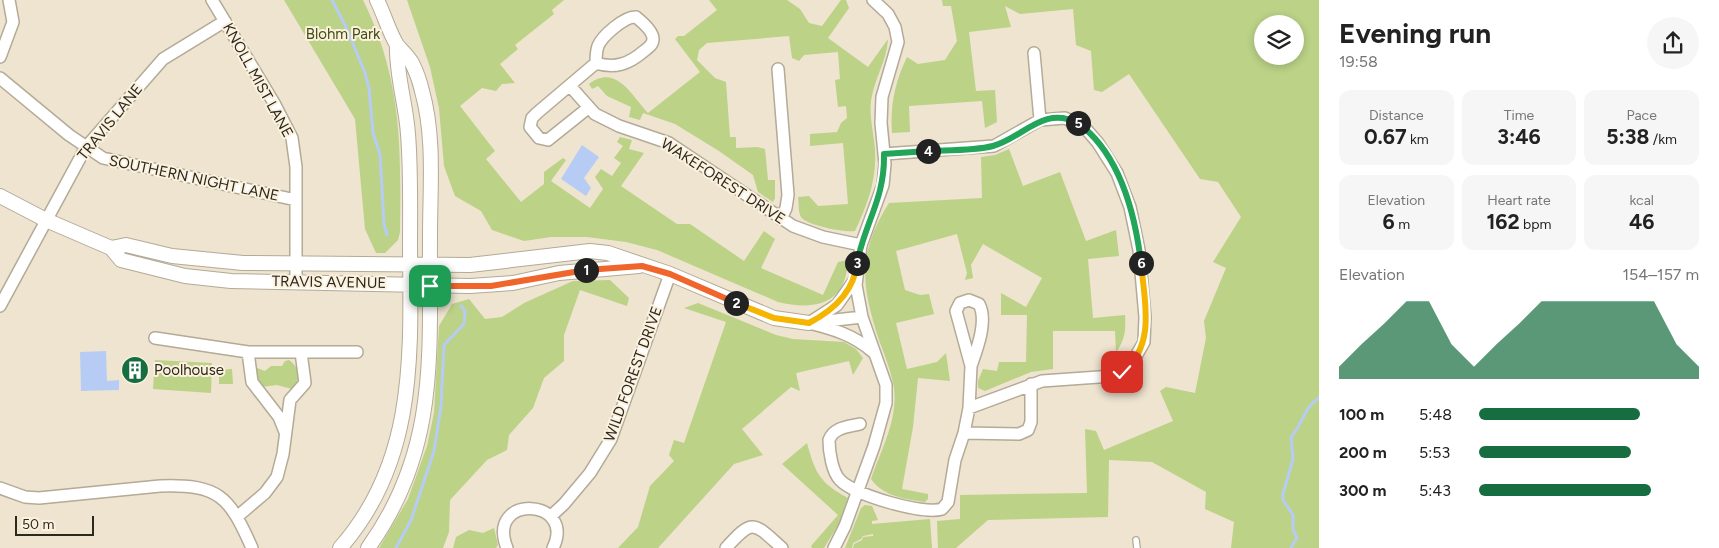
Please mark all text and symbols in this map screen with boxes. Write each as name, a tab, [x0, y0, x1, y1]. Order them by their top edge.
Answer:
map controls	[1254, 15, 1304, 65]
button: layers	[1254, 15, 1304, 65]
text: Evening run	[1339, 16, 1491, 50]
button: share	[1647, 17, 1699, 69]
street label: KNOLL MIST LANE	[219, 20, 297, 140]
park label: Blohm Park	[306, 25, 381, 43]
text: 19:58	[1339, 52, 1378, 71]
street label: TRAVIS LANE	[74, 80, 146, 164]
text: Distance	[1369, 107, 1424, 124]
text: Time	[1504, 107, 1534, 124]
text: Pace	[1626, 107, 1657, 124]
pin: 5	[1066, 110, 1090, 136]
text: 5	[1074, 115, 1083, 132]
text: 0.67	[1364, 124, 1407, 149]
text: 3:46	[1497, 124, 1541, 149]
text: 5:38	[1606, 124, 1649, 149]
text: km	[1407, 131, 1429, 148]
text: /km	[1649, 131, 1677, 148]
street label: WAKEFOREST DRIVE	[658, 134, 788, 228]
pin: 4	[916, 138, 940, 164]
text: 4	[924, 143, 933, 160]
street label: SOUTHERN NIGHT LANE	[107, 151, 281, 205]
text: Elevation	[1368, 192, 1425, 209]
text: Heart rate	[1487, 192, 1551, 209]
text: kcal	[1629, 192, 1654, 209]
text: 6	[1383, 209, 1395, 234]
text: 162	[1486, 209, 1520, 234]
text: 46	[1629, 209, 1654, 234]
text: m	[1395, 216, 1410, 233]
text: bpm	[1520, 216, 1552, 233]
pin: 3	[844, 250, 870, 276]
pin: 6	[1128, 250, 1154, 276]
text: 3	[854, 255, 861, 272]
text: 6	[1137, 255, 1146, 272]
pin: 1	[574, 258, 598, 282]
text: 1	[584, 262, 589, 279]
pin	[409, 265, 451, 307]
text: Elevation	[1339, 265, 1405, 284]
text: 154–157 m	[1622, 265, 1699, 284]
street label: TRAVIS AVENUE	[272, 272, 386, 292]
icon: arrive	[416, 272, 444, 300]
pin: 2	[724, 290, 748, 316]
text: 2	[732, 295, 741, 312]
street label: WILD FOREST DRIVE	[600, 304, 666, 444]
pin	[1101, 351, 1143, 393]
building icon: Poolhouse	[120, 355, 150, 385]
icon: check	[1108, 358, 1136, 386]
place label: Poolhouse	[154, 361, 224, 379]
text: 100 m	[1339, 405, 1384, 424]
text: 5:48	[1419, 405, 1452, 424]
text: 200 m	[1339, 443, 1387, 462]
text: 5:53	[1419, 443, 1450, 462]
text: 300 m	[1339, 481, 1386, 500]
text: 5:43	[1419, 481, 1451, 500]
scale bar	[15, 513, 94, 536]
text: 50 m	[22, 516, 54, 533]

